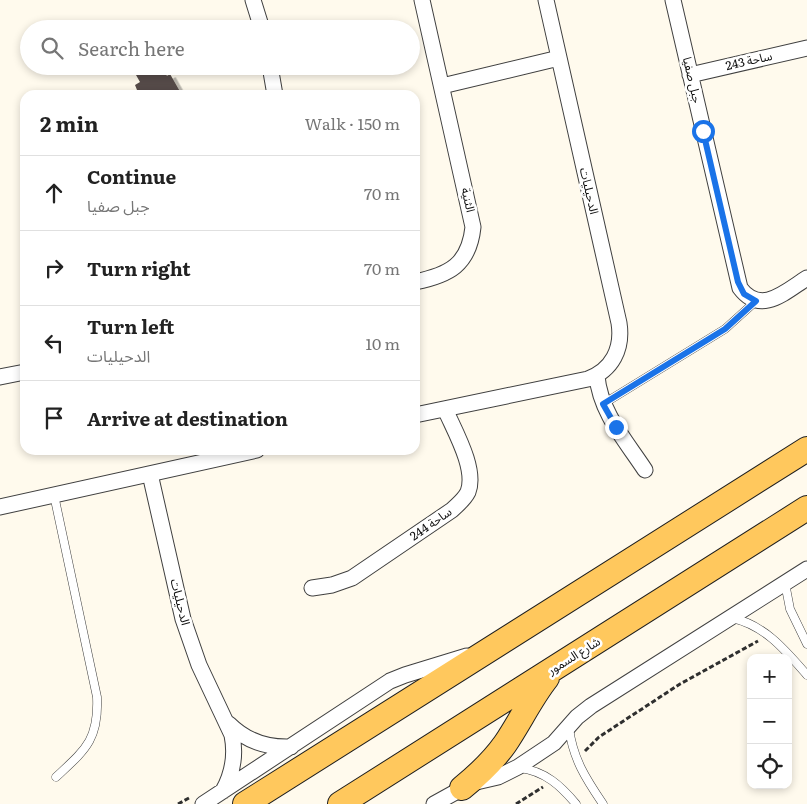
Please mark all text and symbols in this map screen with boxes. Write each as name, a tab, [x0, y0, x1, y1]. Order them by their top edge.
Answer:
search box	[20, 20, 420, 75]
icon: search	[38, 34, 66, 62]
text: Search here	[78, 34, 185, 62]
street label: ساحة 243	[724, 46, 774, 74]
street label: جبل صفيا	[679, 55, 707, 105]
text: 2 min	[40, 107, 99, 138]
text: Walk · 150 m	[305, 111, 400, 135]
route start	[692, 120, 715, 143]
text: Continue	[87, 162, 176, 190]
street label: الدحيليات	[576, 166, 604, 216]
icon: ahead	[40, 179, 68, 207]
text: 70 m	[364, 181, 400, 205]
street label: الثنية	[457, 186, 481, 214]
text: جبل صفيا	[87, 193, 150, 217]
icon: right	[40, 254, 68, 282]
text: Turn right	[87, 254, 191, 282]
text: 70 m	[364, 256, 400, 280]
text: Turn left	[87, 312, 174, 340]
icon: left	[40, 329, 68, 357]
text: 10 m	[366, 331, 400, 355]
text: الدحيليات	[87, 343, 150, 367]
icon: arrive	[40, 404, 68, 432]
text: Arrive at destination	[87, 404, 288, 432]
route end	[605, 416, 628, 439]
street label: ساحة 244	[406, 502, 455, 544]
street label: الدحيليات	[167, 577, 195, 627]
street label: شارع السمور	[543, 632, 604, 680]
map controls	[747, 654, 792, 789]
button: +	[747, 654, 792, 699]
button: −	[747, 699, 792, 744]
button: locate	[747, 744, 792, 789]

